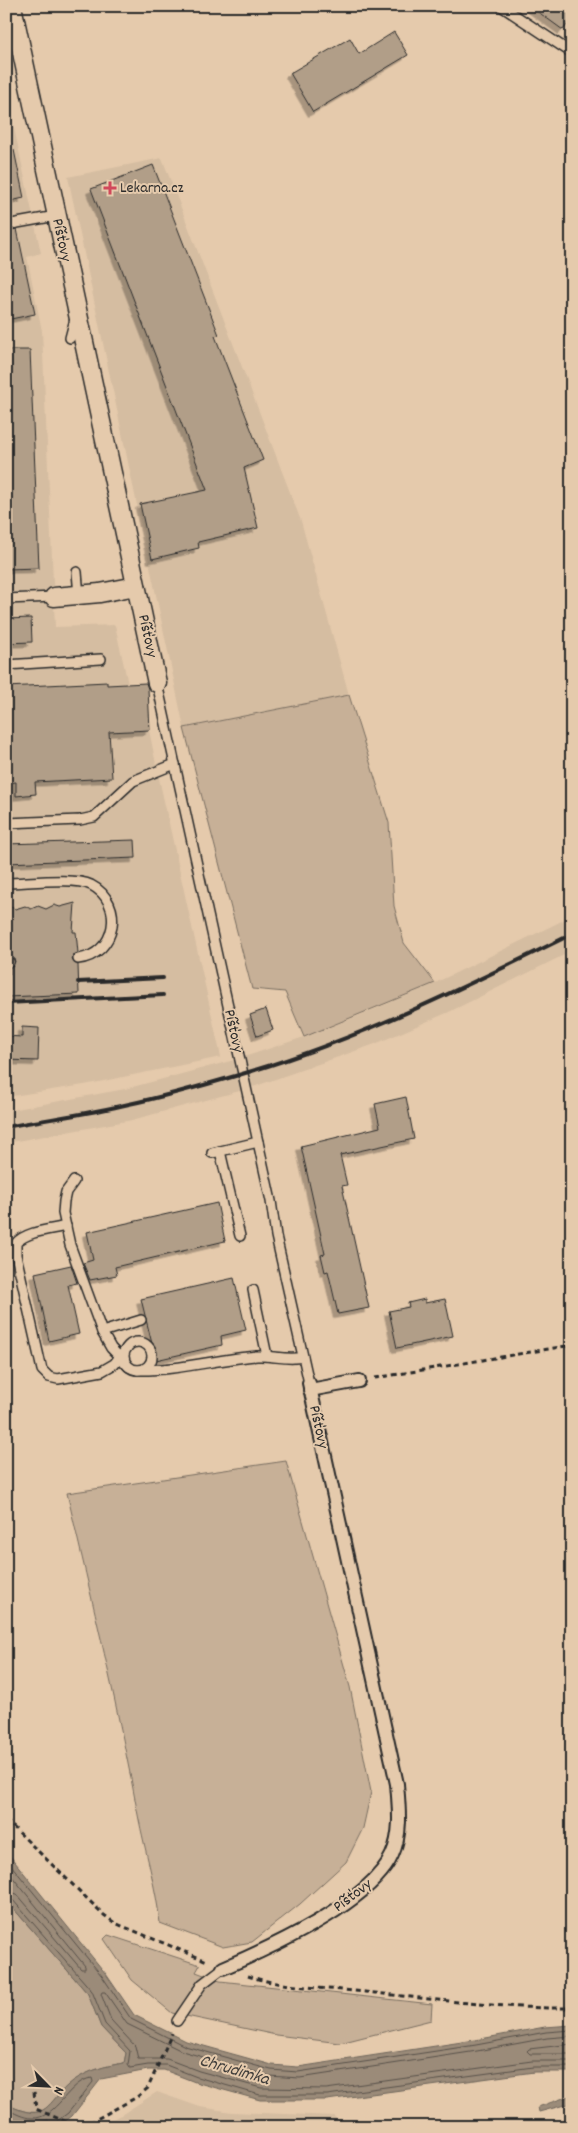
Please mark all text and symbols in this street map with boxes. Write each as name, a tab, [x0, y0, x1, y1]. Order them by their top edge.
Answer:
place label: Lekarna.cz	[120, 177, 184, 200]
marker: Lekarna.cz	[104, 182, 116, 194]
street label: Píšťovy	[45, 216, 77, 264]
street label: Píšťovy	[131, 612, 163, 660]
street label: Píšťovy	[217, 1007, 249, 1055]
street label: Píšťovy	[302, 1403, 334, 1451]
street label: Píšťovy	[329, 1873, 378, 1918]
water label: Chrudimka	[196, 2049, 273, 2093]
north arrow	[22, 2060, 72, 2110]
text: N	[47, 2083, 69, 2098]

